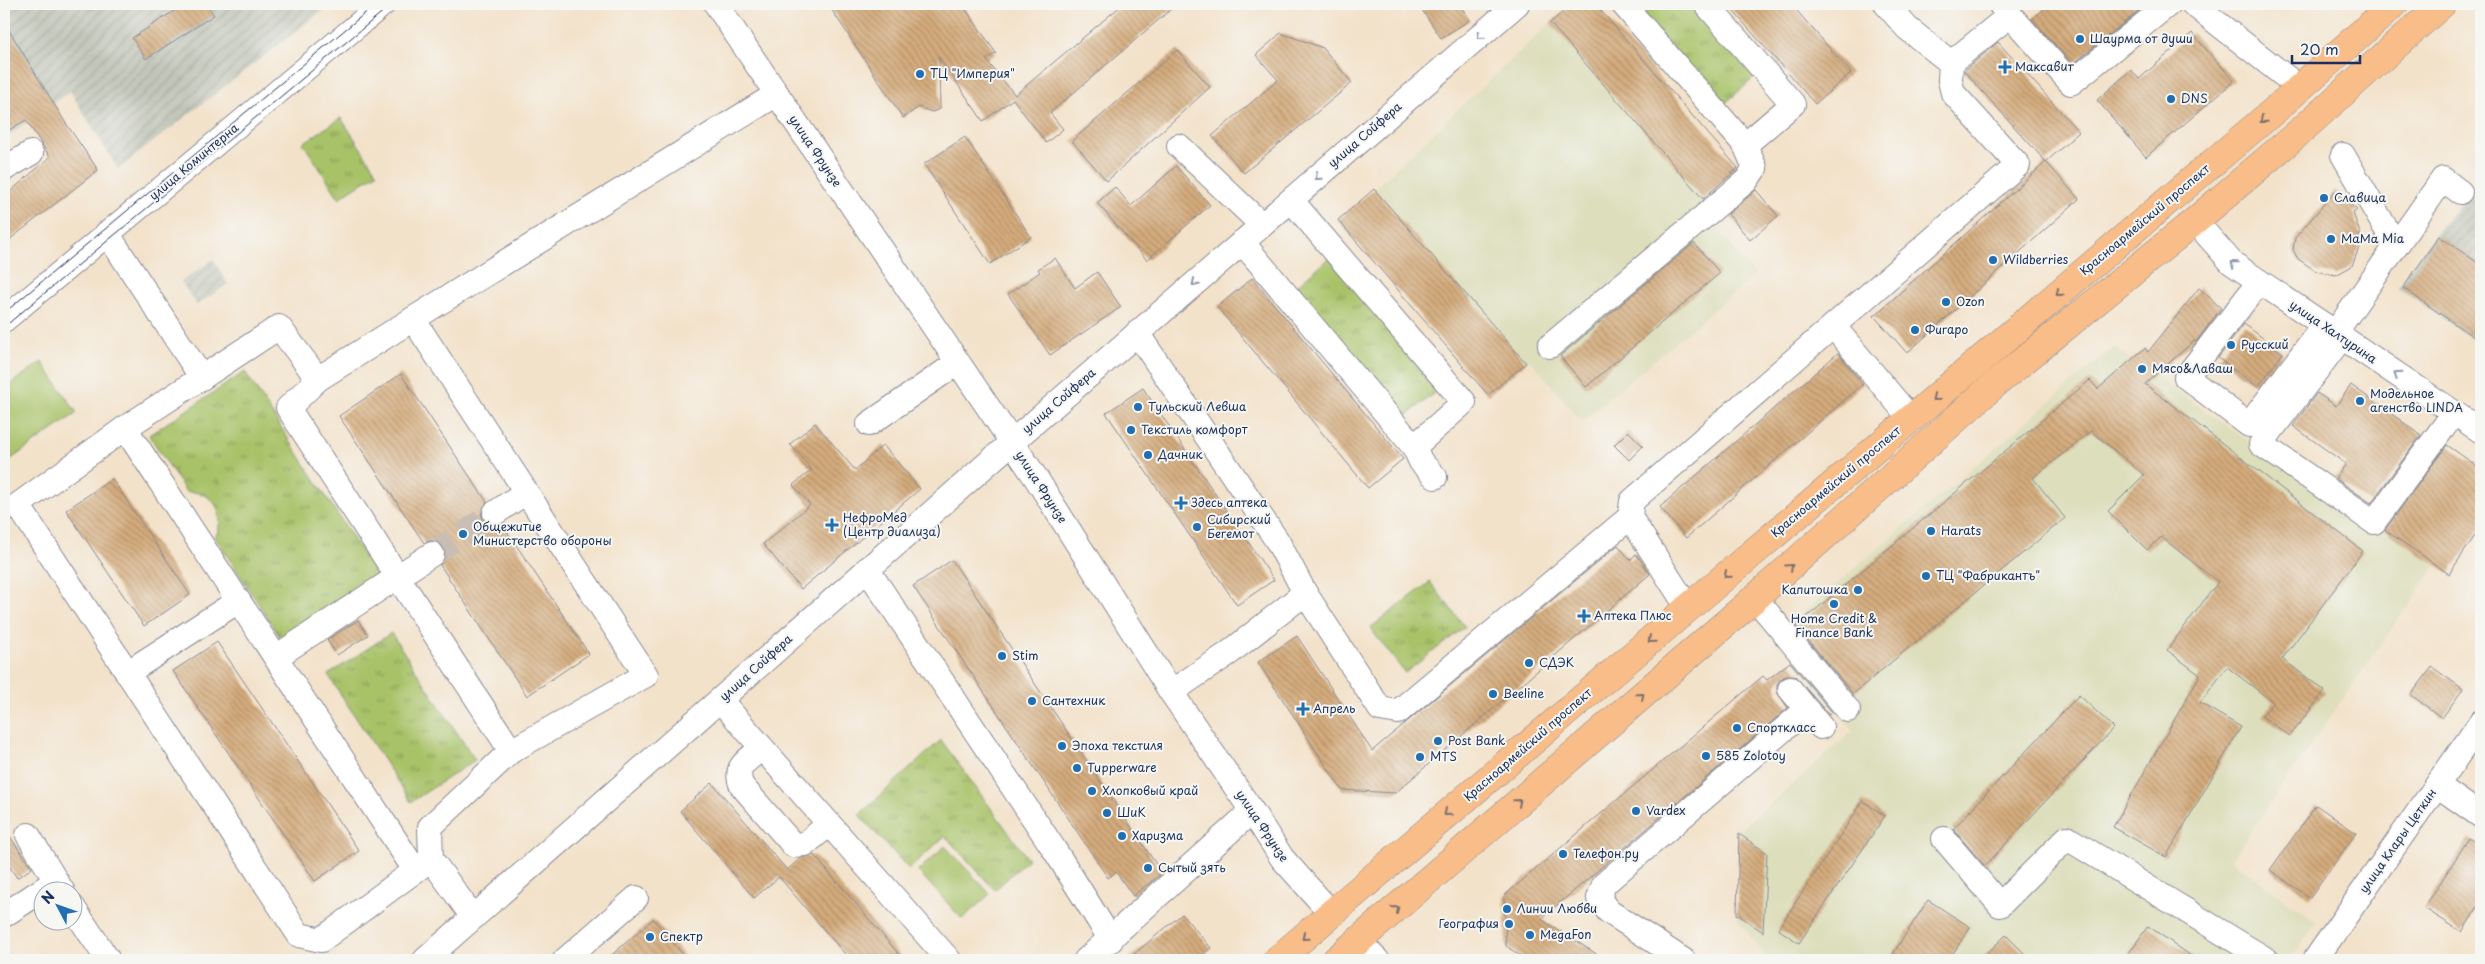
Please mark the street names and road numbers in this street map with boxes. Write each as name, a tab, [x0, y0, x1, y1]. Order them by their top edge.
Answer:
street label: улица Сойфера	[1324, 97, 1405, 171]
street label: улица Фрунзе	[785, 111, 847, 190]
street label: улица Коминтерна	[145, 118, 242, 204]
street label: Красноармейский проспект	[2075, 159, 2213, 279]
street label: улица Халтурина	[2286, 295, 2381, 367]
street label: улица Сойфера	[1018, 363, 1099, 437]
street label: Красноармейский проспект	[1766, 421, 1904, 541]
street label: улица Фрунзе	[1012, 447, 1072, 526]
street label: улица Сойфера	[715, 629, 796, 705]
street label: Красноармейский проспект	[1459, 683, 1596, 805]
street label: улица Клары Цеткин	[2354, 784, 2440, 896]
street label: улица Фрунзе	[1232, 786, 1294, 865]

